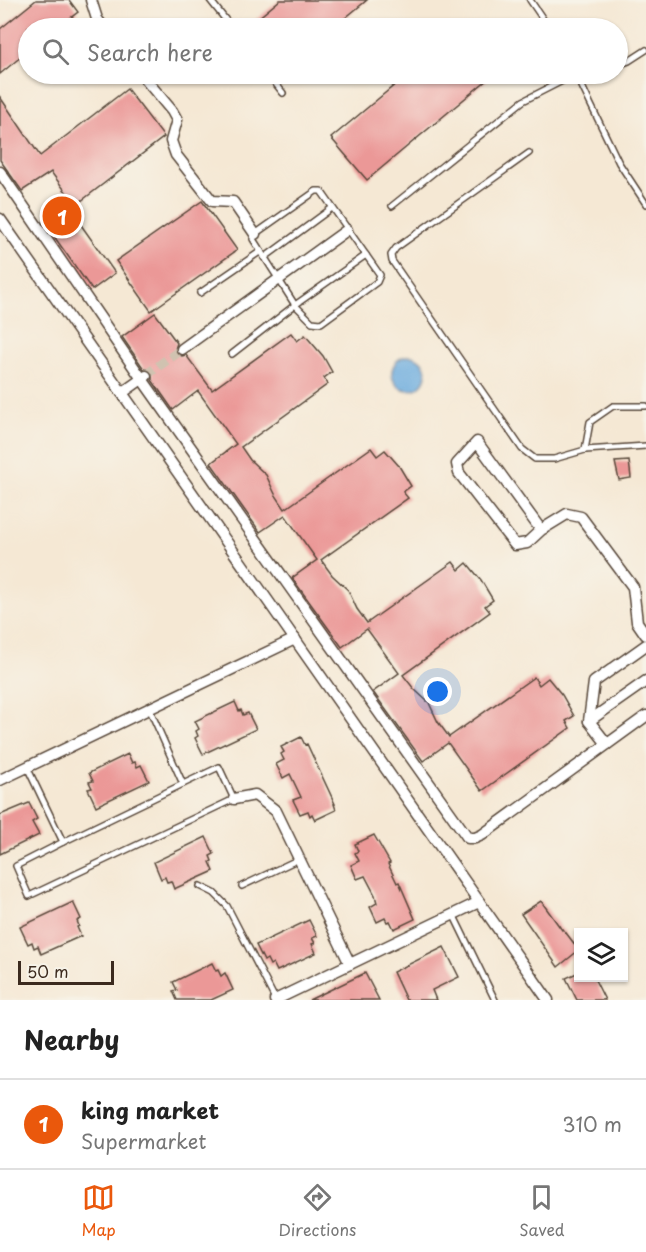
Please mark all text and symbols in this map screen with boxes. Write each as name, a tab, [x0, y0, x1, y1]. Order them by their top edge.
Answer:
search box	[18, 18, 628, 84]
icon: search	[39, 35, 72, 68]
text: Search here	[87, 35, 213, 68]
pin: 1	[42, 194, 82, 238]
your location	[423, 677, 452, 706]
map controls	[574, 928, 628, 982]
button: layers	[574, 928, 628, 982]
scale bar	[18, 958, 114, 986]
text: 50 m	[27, 959, 68, 983]
text: Nearby	[24, 1020, 119, 1059]
text: king market	[81, 1093, 219, 1126]
text: 1	[39, 1109, 48, 1139]
text: 310 m	[562, 1109, 622, 1139]
text: Supermarket	[81, 1126, 207, 1156]
tab: Map	[81, 1181, 116, 1241]
tab: Directions	[278, 1181, 356, 1241]
tab: Saved	[519, 1181, 565, 1241]

